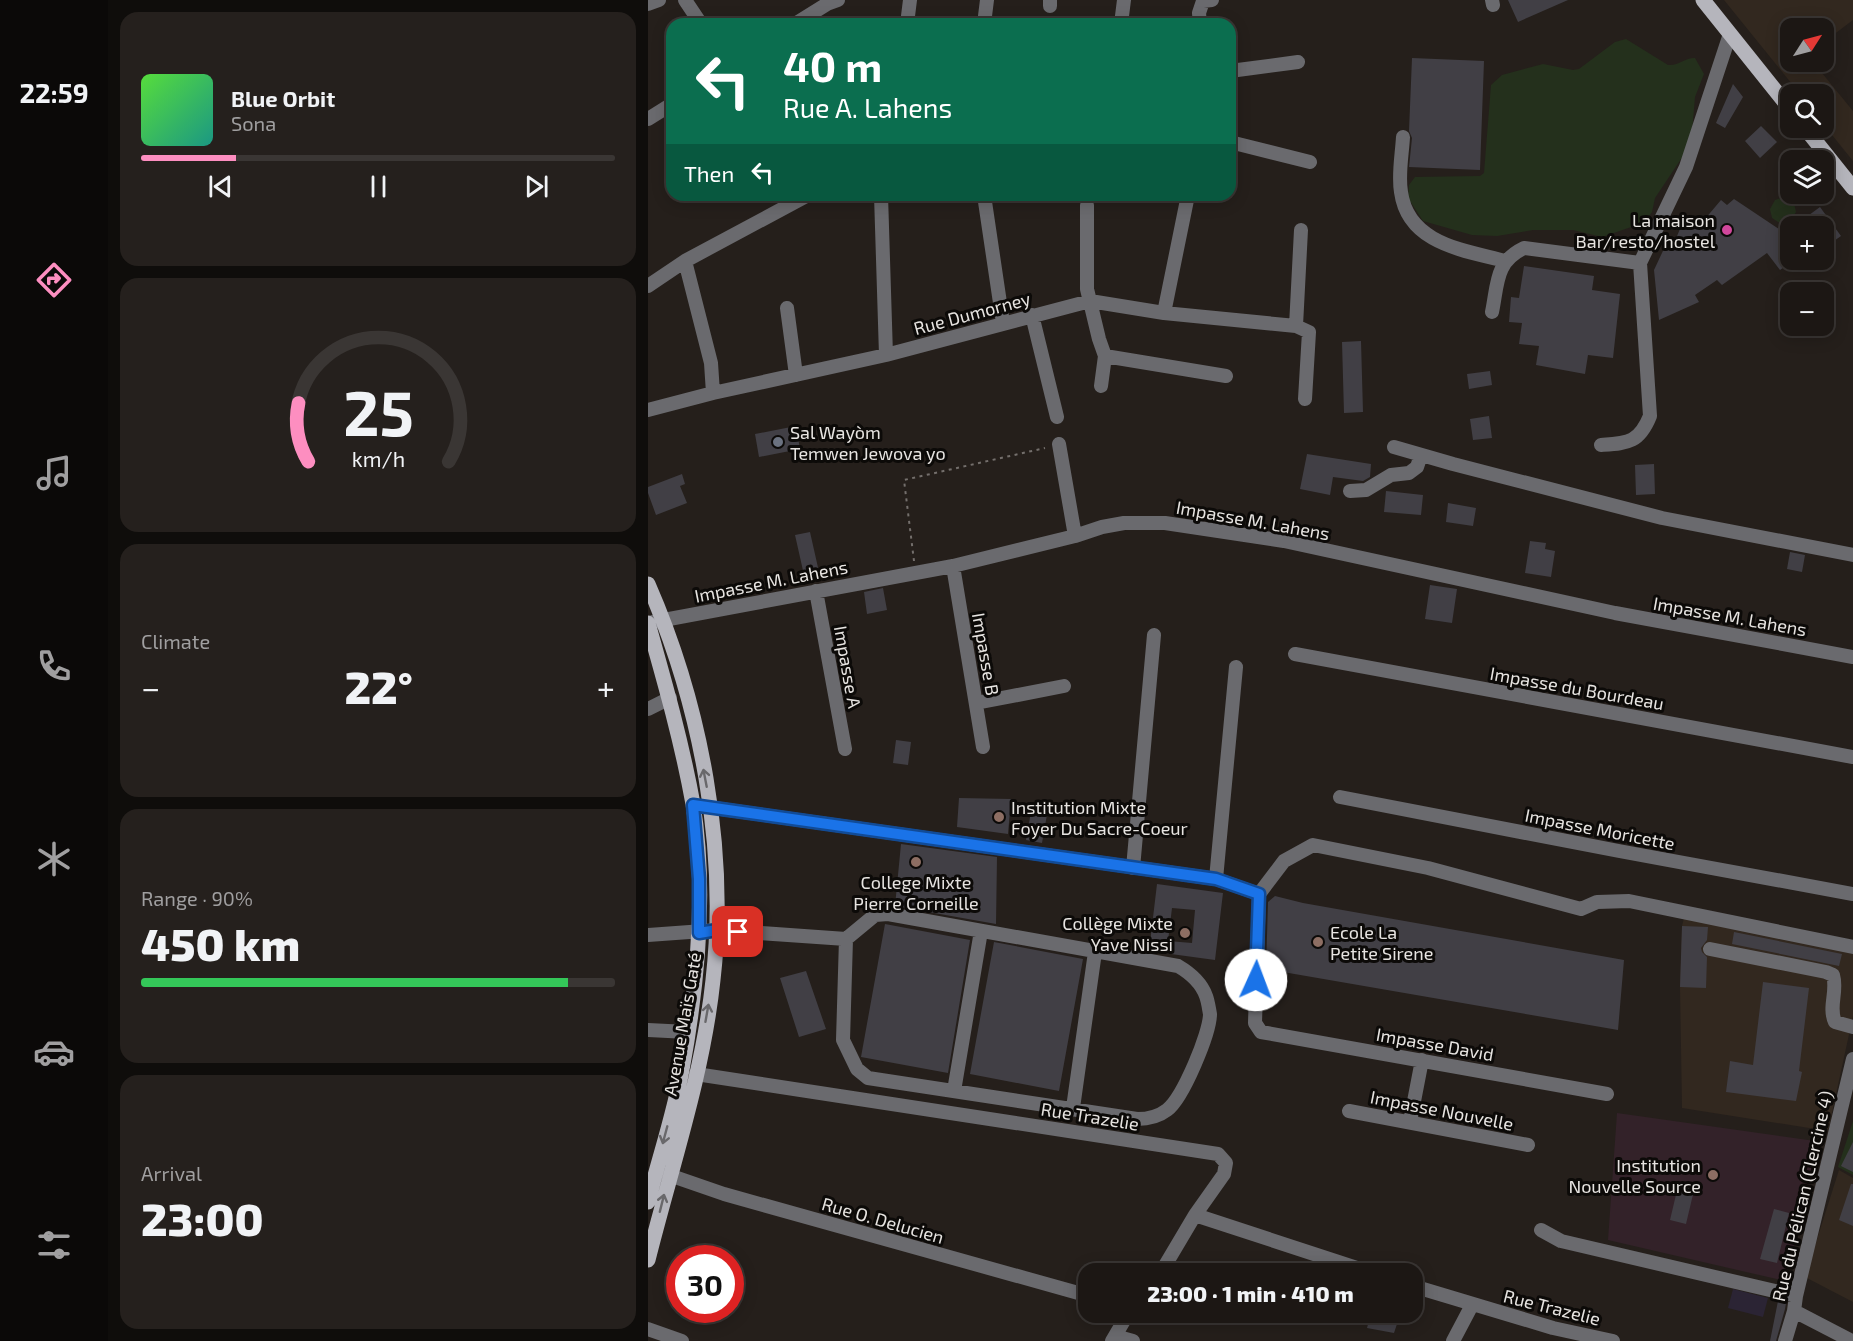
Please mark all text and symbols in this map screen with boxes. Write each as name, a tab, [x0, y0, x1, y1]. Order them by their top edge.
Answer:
north arrow	[1780, 18, 1834, 72]
map controls	[1780, 18, 1834, 336]
text: 40 m	[783, 40, 882, 90]
icon: left	[684, 42, 762, 120]
text: 22:59	[19, 76, 89, 108]
button: search	[1780, 84, 1834, 138]
text: Blue Orbit	[231, 85, 335, 111]
text: Rue A. Lahens	[783, 91, 952, 123]
text: Sona	[231, 111, 276, 135]
button: layers	[1780, 150, 1834, 204]
icon: left	[746, 156, 779, 189]
text: Then	[684, 160, 734, 186]
icon: previous	[204, 170, 237, 203]
icon: pause	[362, 170, 395, 203]
icon: next	[520, 170, 553, 203]
place label: La maison Bar/resto/hostel	[1576, 209, 1716, 252]
button: +	[1780, 216, 1834, 270]
marker: La maison Bar/resto/hostel	[1720, 223, 1734, 237]
icon: directions	[33, 259, 75, 301]
button: −	[1780, 282, 1834, 336]
street label: Rue Dumorney	[911, 287, 1033, 339]
text: 25	[343, 374, 413, 449]
place label: Sal Wayòm Temwen Jewova yo	[790, 421, 946, 464]
marker: Sal Wayòm Temwen Jewova yo	[771, 435, 785, 449]
text: km/h	[351, 446, 405, 471]
icon: music	[33, 452, 75, 494]
street label: Impasse M. Lahens	[1174, 496, 1332, 544]
street label: Impasse M. Lahens	[693, 555, 849, 607]
street label: Impasse M. Lahens	[1651, 592, 1809, 640]
street label: Impasse B	[968, 611, 1004, 697]
street label: Impasse A	[830, 624, 866, 711]
text: Climate	[141, 629, 210, 653]
icon: phone	[33, 645, 75, 687]
text: 22°	[344, 659, 413, 713]
street label: Impasse du Bourdeau	[1488, 662, 1666, 714]
text: −	[141, 667, 160, 707]
text: +	[597, 667, 615, 707]
one-way arrow	[699, 768, 710, 788]
place label: Institution Mixte Foyer Du Sacre-Coeur	[1011, 796, 1188, 839]
street label: Impasse Moricette	[1523, 804, 1677, 854]
marker: Institution Mixte Foyer Du Sacre-Coeur	[992, 810, 1006, 824]
icon: climate	[33, 838, 75, 880]
marker: College Mixte Pierre Corneille	[909, 855, 923, 869]
place label: College Mixte Pierre Corneille	[853, 871, 979, 914]
text: Range · 90%	[141, 886, 253, 910]
pin	[712, 906, 763, 957]
place label: Collège Mixte Yave Nissi	[1062, 912, 1173, 955]
icon: arrive	[721, 915, 754, 948]
text: 450 km	[141, 916, 300, 970]
place label: Ecole La Petite Sirene	[1330, 921, 1433, 964]
marker: Collège Mixte Yave Nissi	[1178, 926, 1192, 940]
marker: Ecole La Petite Sirene	[1311, 935, 1325, 949]
position arrow	[1224, 948, 1288, 1012]
street label: Avenue Maïs Gaté	[659, 951, 705, 1097]
one-way arrow	[702, 1004, 713, 1024]
street label: Impasse David	[1375, 1023, 1495, 1065]
icon: car	[33, 1031, 75, 1073]
street label: Impasse Nouvelle	[1369, 1085, 1515, 1135]
street label: Rue du Pélican (Clercine 4)	[1767, 1088, 1837, 1304]
street label: Rue Trazelie	[1039, 1097, 1141, 1135]
one-way arrow	[659, 1125, 671, 1144]
place label: Institution Nouvelle Source	[1568, 1154, 1701, 1197]
text: Arrival	[141, 1161, 202, 1185]
marker: Institution Nouvelle Source	[1706, 1168, 1720, 1182]
text: 23:00	[141, 1191, 264, 1245]
street label: Rue O. Delucien	[820, 1192, 946, 1248]
one-way arrow	[657, 1194, 669, 1213]
icon: filters	[33, 1224, 75, 1266]
speed limit sign: 30	[666, 1245, 744, 1323]
text: 23:00 · 1 min · 410 m	[1147, 1280, 1354, 1306]
street label: Rue Trazelie	[1501, 1284, 1603, 1330]

